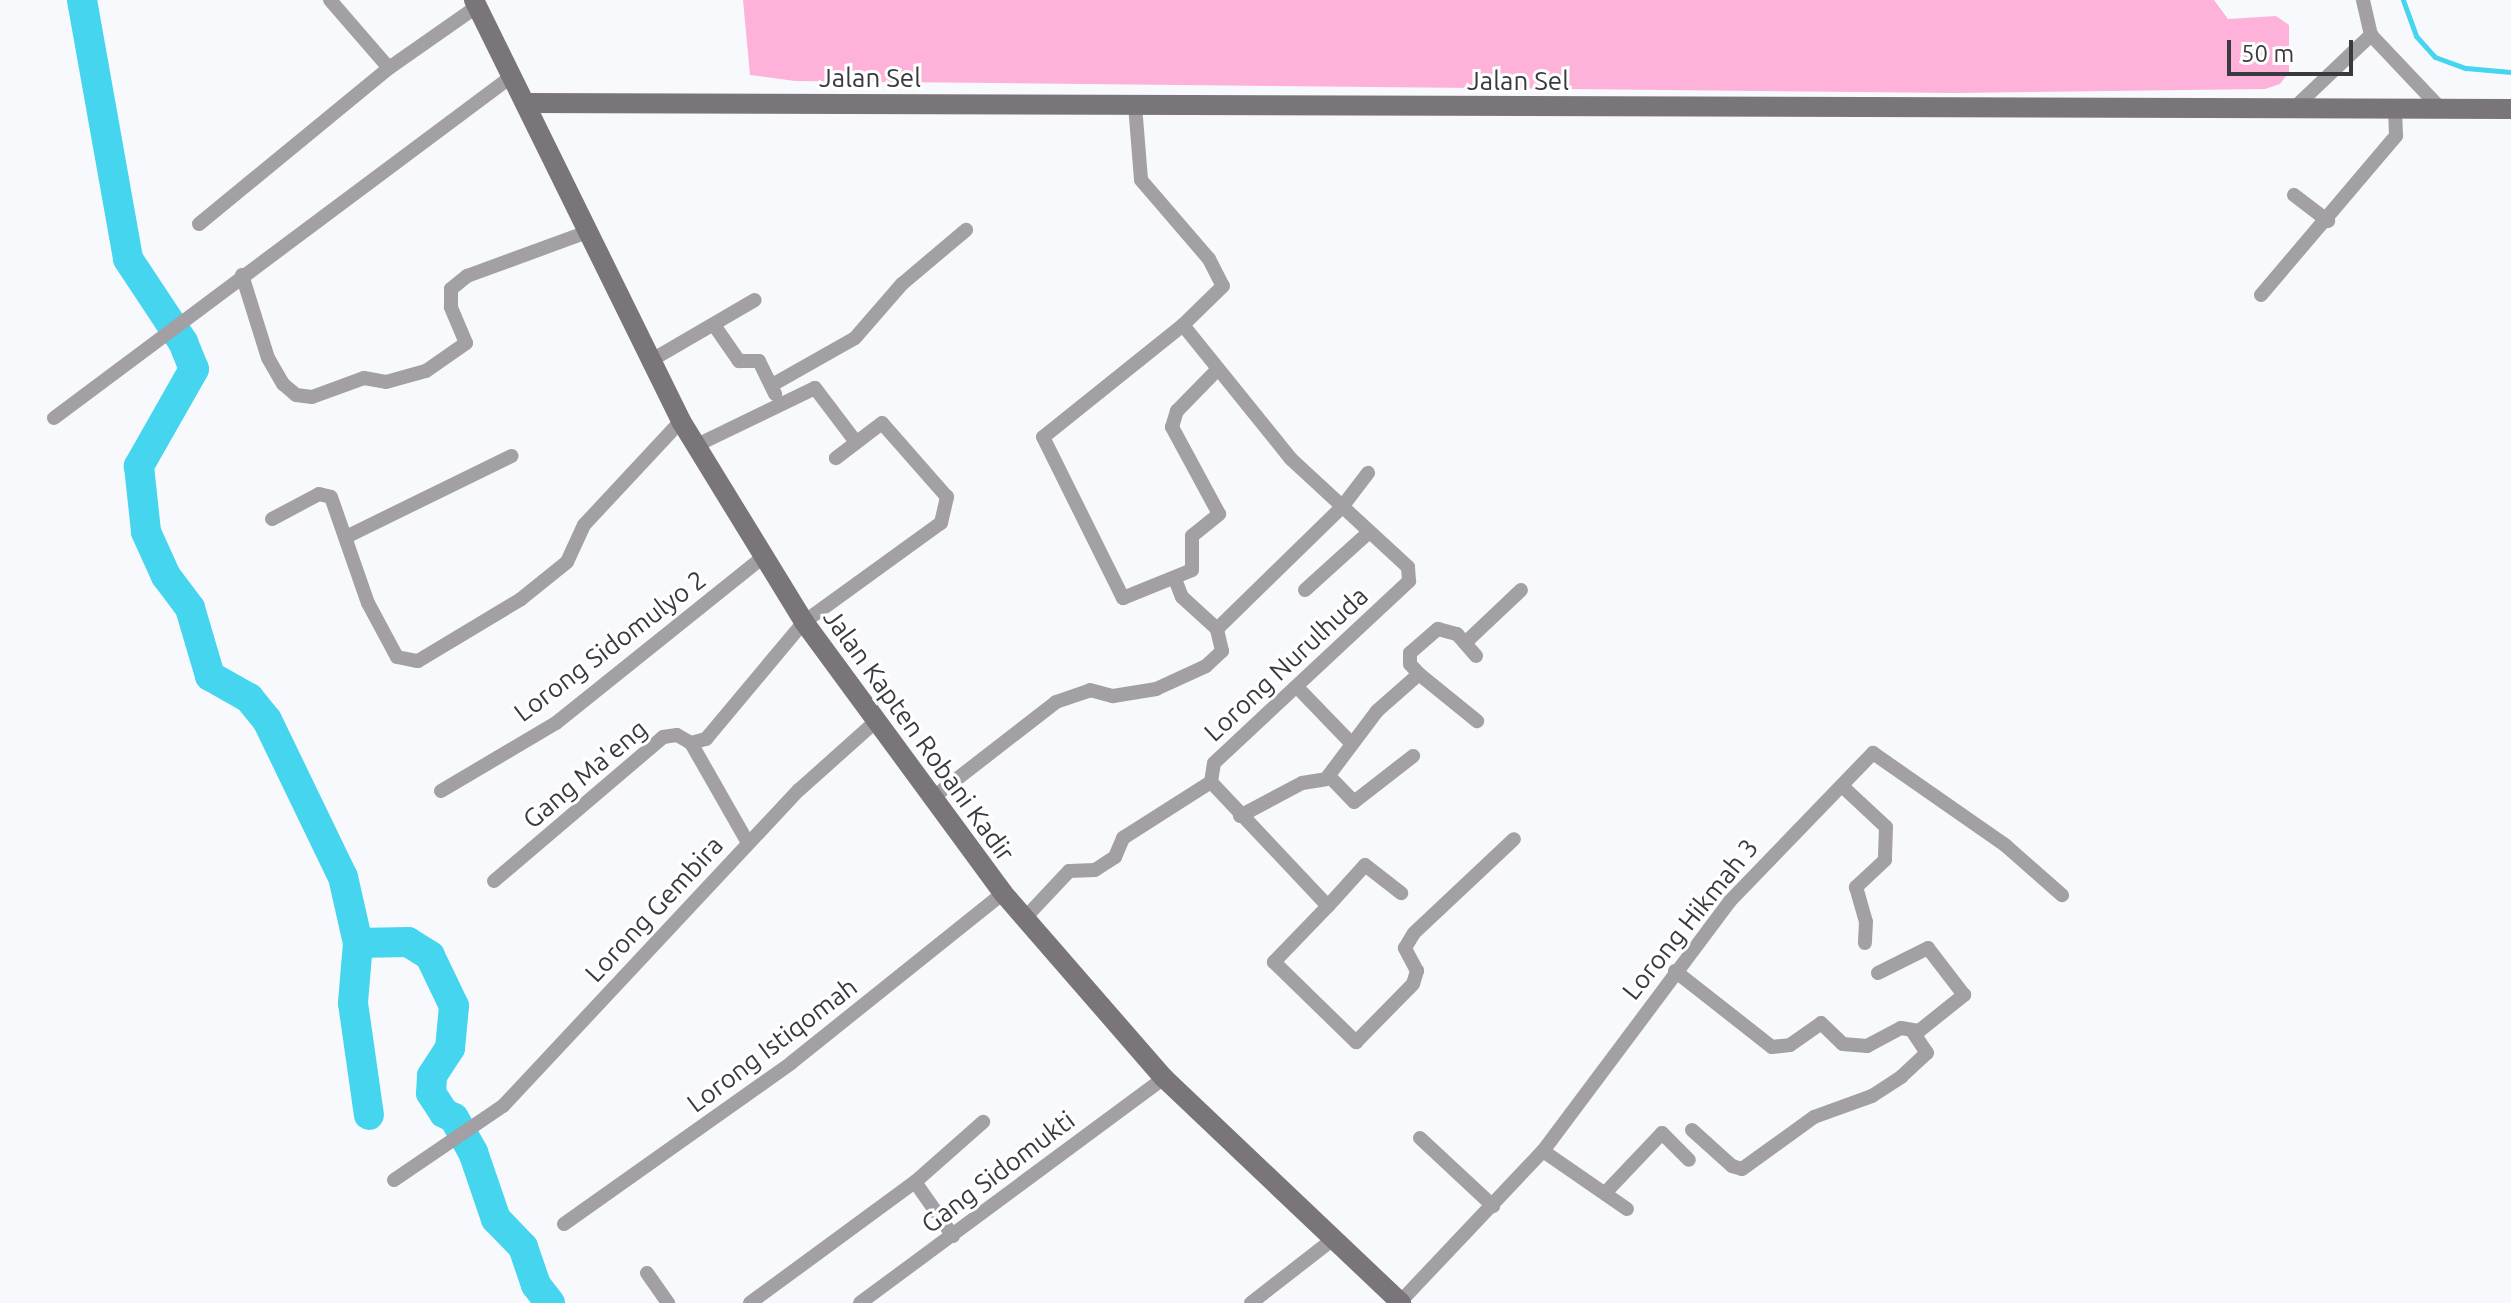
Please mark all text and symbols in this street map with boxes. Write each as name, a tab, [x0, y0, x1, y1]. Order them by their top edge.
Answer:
scale bar	[2231, 24, 2357, 74]
text: 50 m	[2241, 40, 2294, 67]
street label: Jalan Sel	[819, 62, 921, 94]
street label: Jalan Sel	[1467, 65, 1569, 97]
street label: Lorong Sidomulyo 2	[508, 564, 712, 728]
street label: Lorong Nurulhuda	[1198, 580, 1374, 748]
street label: Jalan Kapten Robani Kadir	[817, 603, 1021, 867]
street label: Gang Ma'eng	[517, 713, 653, 835]
street label: Lorong Gembira	[578, 830, 730, 988]
street label: Lorong Hikmah 3	[1616, 832, 1764, 1006]
street label: Lorong Istiqomah	[681, 971, 863, 1119]
street label: Gang Sidomukti	[915, 1104, 1081, 1240]

